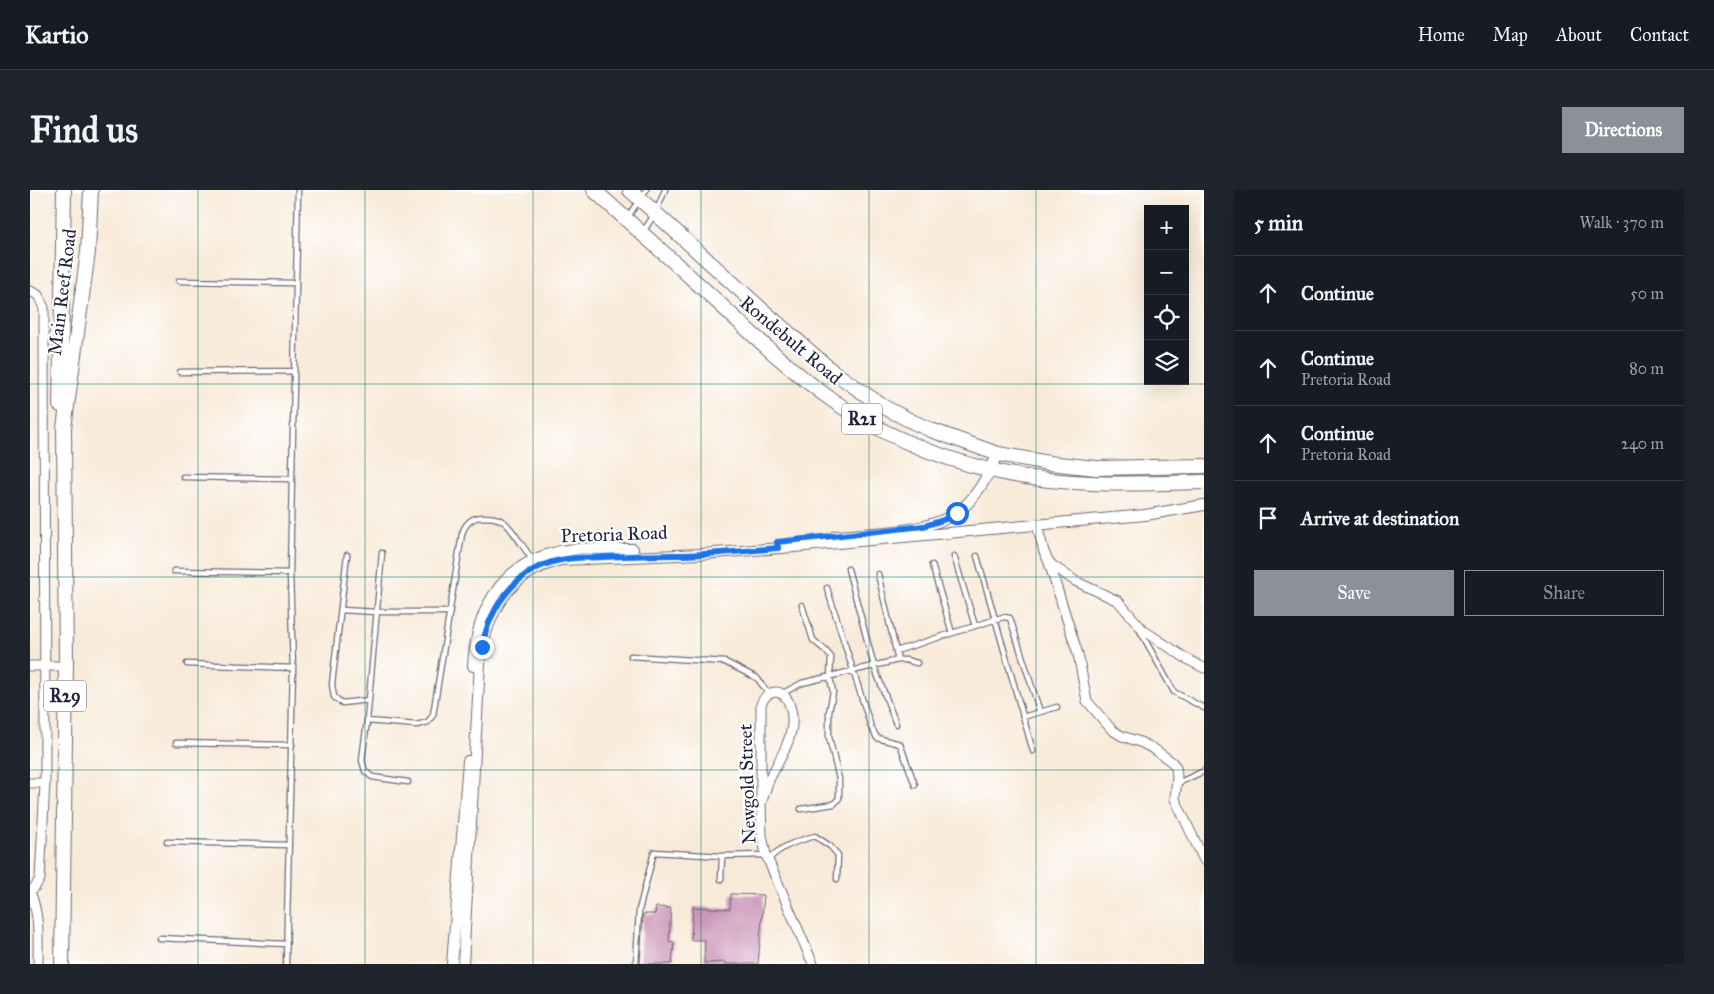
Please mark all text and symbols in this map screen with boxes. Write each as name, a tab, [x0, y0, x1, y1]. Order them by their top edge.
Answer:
text: Kartio	[25, 20, 88, 50]
text: Home	[1418, 24, 1465, 46]
text: Map	[1493, 24, 1528, 46]
text: About	[1556, 24, 1602, 46]
text: Contact	[1630, 24, 1689, 46]
button: Directions	[1562, 107, 1684, 153]
text: Find us	[30, 109, 138, 152]
map controls	[1144, 205, 1189, 385]
button: +	[1144, 205, 1189, 250]
text: 5 min	[1254, 210, 1303, 236]
text: Walk · 370 m	[1580, 213, 1664, 232]
street label: Main Reef Road	[43, 227, 81, 357]
button: −	[1144, 250, 1189, 295]
icon: ahead	[1254, 279, 1282, 307]
text: Continue	[1301, 282, 1374, 305]
text: 50 m	[1630, 284, 1664, 303]
street label: Rondebult Road	[735, 291, 847, 390]
button: locate	[1144, 295, 1189, 340]
button: layers	[1144, 340, 1189, 385]
text: Continue	[1301, 347, 1374, 370]
icon: ahead	[1254, 354, 1282, 382]
text: 80 m	[1629, 359, 1664, 378]
text: Pretoria Road	[1301, 370, 1391, 389]
road number: R21	[842, 403, 882, 434]
text: Continue	[1301, 422, 1374, 445]
icon: ahead	[1254, 429, 1282, 457]
text: 240 m	[1621, 434, 1664, 453]
text: Pretoria Road	[1301, 445, 1391, 464]
route start	[946, 502, 969, 525]
icon: arrive	[1254, 504, 1282, 532]
text: Arrive at destination	[1301, 507, 1459, 530]
street label: Pretoria Road	[560, 521, 668, 547]
button: Save	[1254, 570, 1454, 616]
button: Share	[1464, 570, 1664, 616]
route end	[471, 636, 494, 659]
road number: R29	[44, 681, 86, 712]
street label: Newgold Street	[733, 723, 762, 845]

